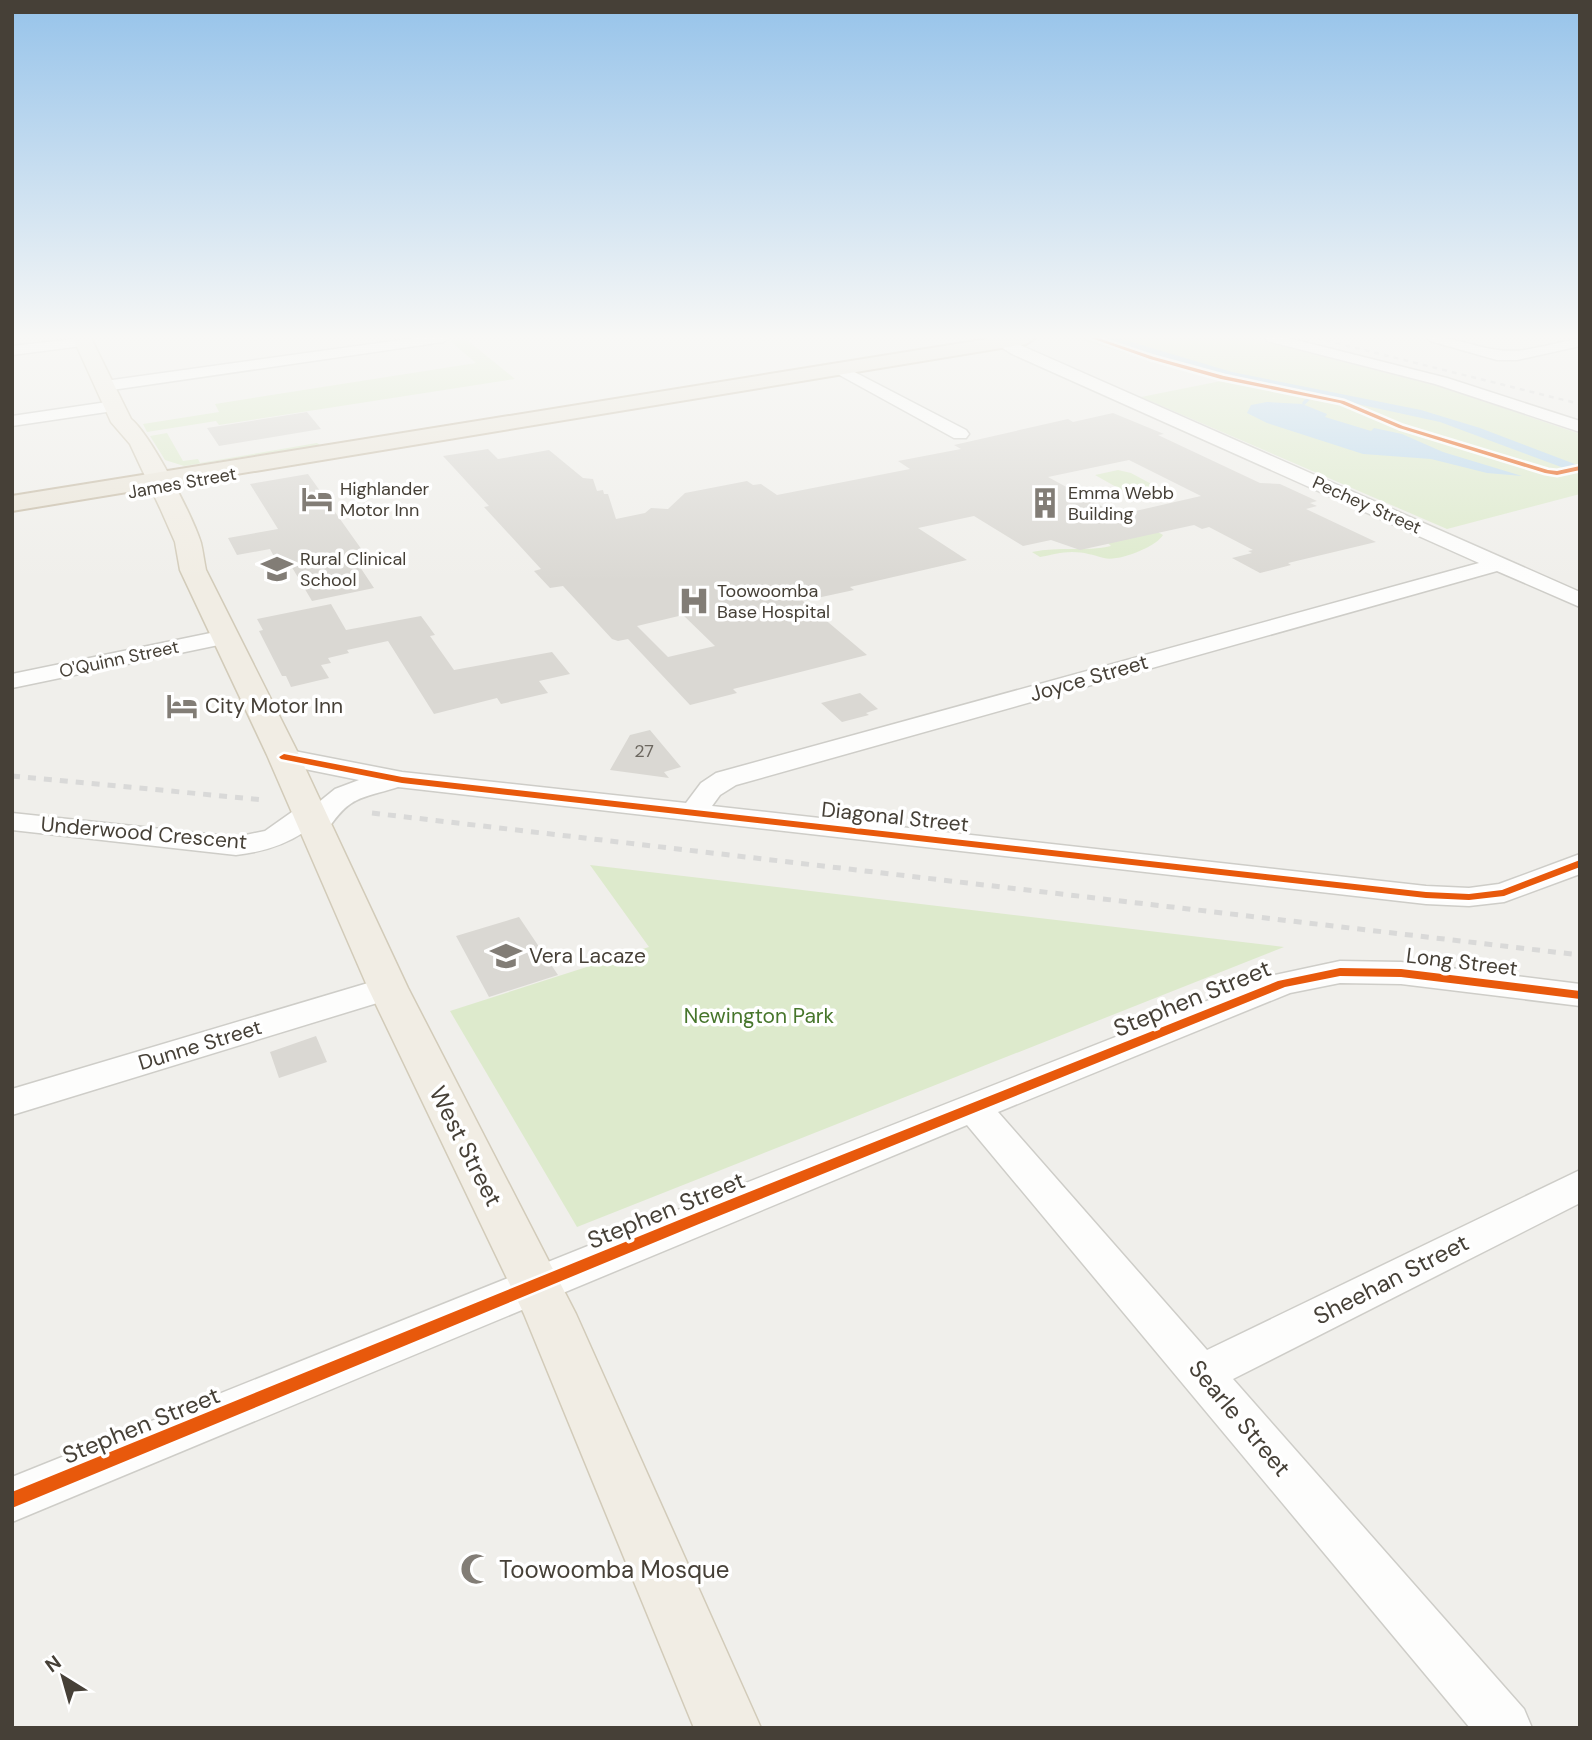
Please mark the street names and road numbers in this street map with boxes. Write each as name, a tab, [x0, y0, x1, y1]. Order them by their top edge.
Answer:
street label: James Street	[126, 462, 238, 504]
street label: Pechey Street	[1309, 470, 1425, 540]
street label: O'Quinn Street	[57, 635, 181, 683]
street label: Joyce Street	[1027, 648, 1151, 708]
street label: Diagonal Street	[820, 795, 970, 839]
street label: Underwood Crescent	[40, 810, 248, 856]
street label: Long Street	[1405, 941, 1519, 983]
street label: Stephen Street	[1109, 952, 1275, 1044]
street label: Dunne Street	[135, 1013, 265, 1077]
street label: West Street	[422, 1081, 510, 1211]
street label: Stephen Street	[583, 1164, 749, 1256]
street label: Sheehan Street	[1308, 1227, 1474, 1331]
street label: Searle Street	[1182, 1353, 1298, 1483]
street label: Stephen Street	[58, 1379, 224, 1471]

